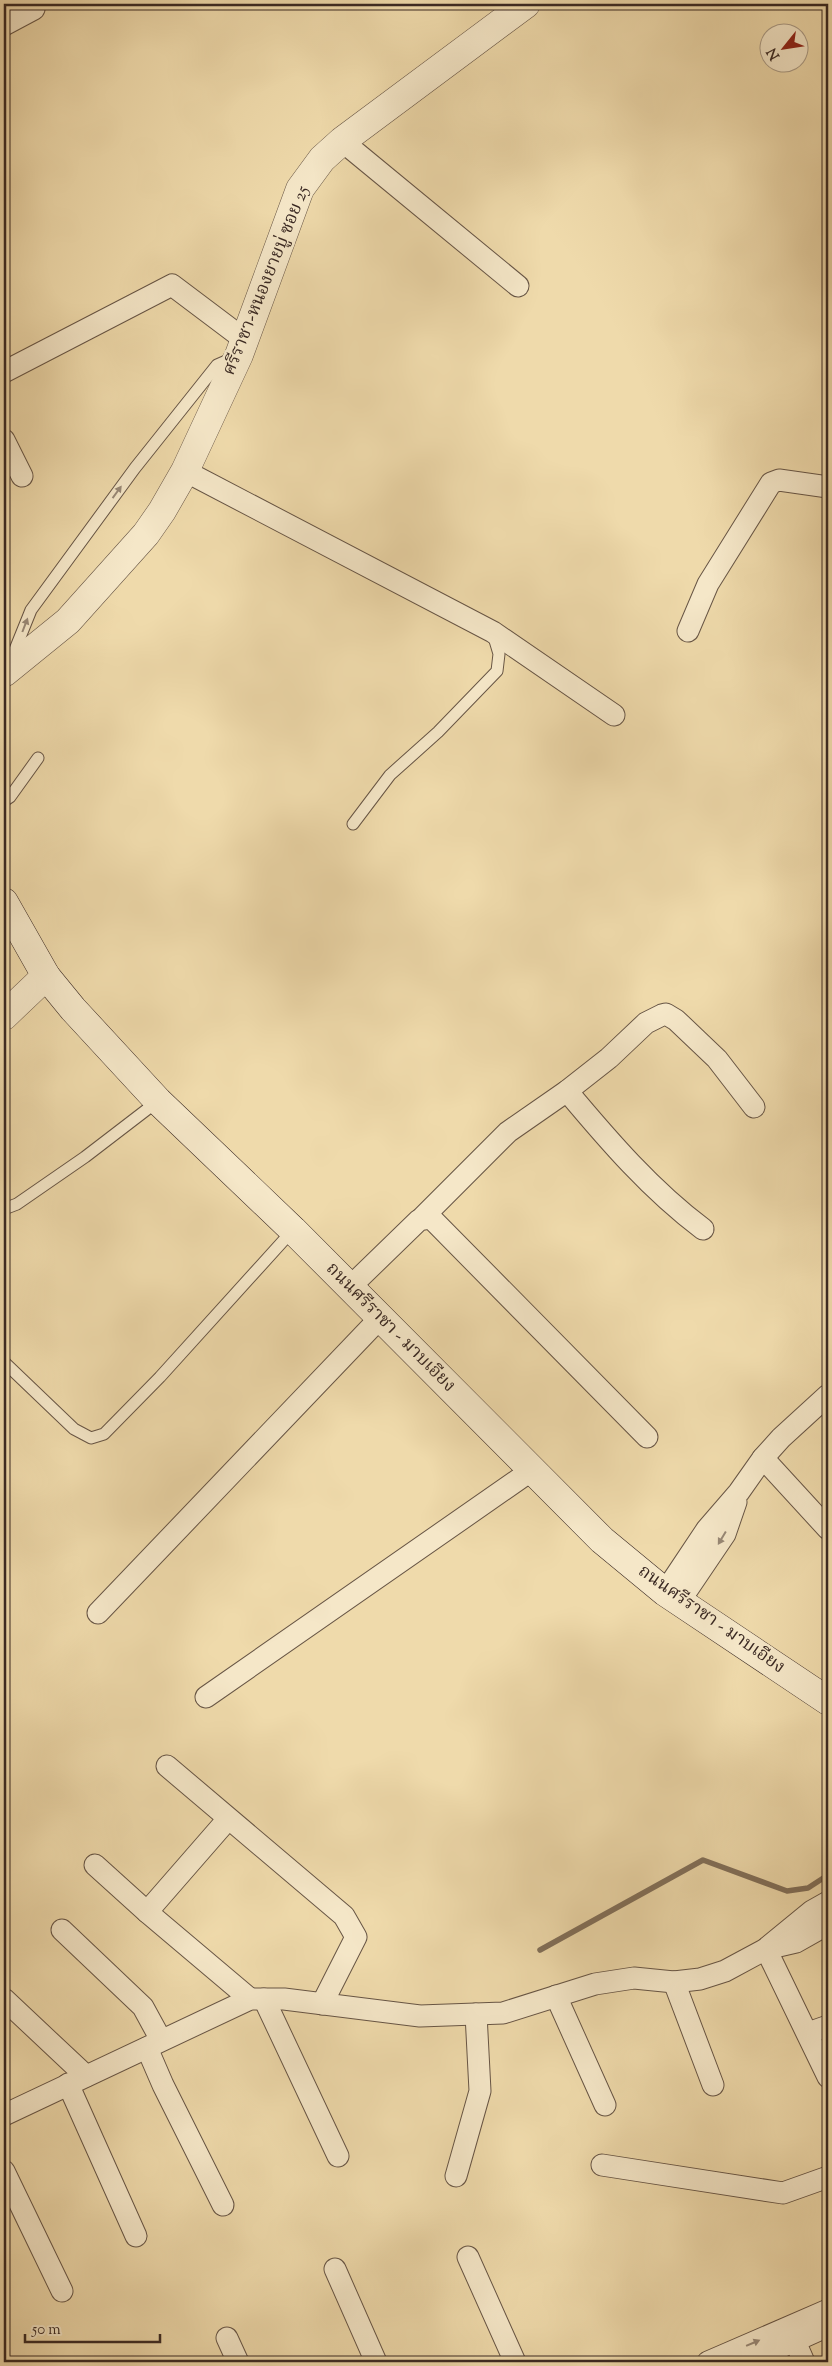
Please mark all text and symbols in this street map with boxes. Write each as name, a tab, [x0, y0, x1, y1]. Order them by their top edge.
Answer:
north arrow	[760, 22, 810, 72]
text: N	[763, 44, 786, 63]
street label: ศรีราชา-หนองยายบู่ ซอย 25	[217, 182, 317, 380]
one-way arrow	[112, 485, 122, 499]
one-way arrow	[21, 617, 29, 632]
street label: ถนนศรีราชา - มาบเอียง	[319, 1257, 461, 1399]
one-way arrow	[717, 1531, 726, 1544]
street label: ถนนศรีราชา - มาบเอียง	[632, 1559, 790, 1681]
scale bar	[25, 2311, 160, 2343]
text: 50 m	[31, 2320, 61, 2341]
one-way arrow	[746, 2339, 761, 2347]

